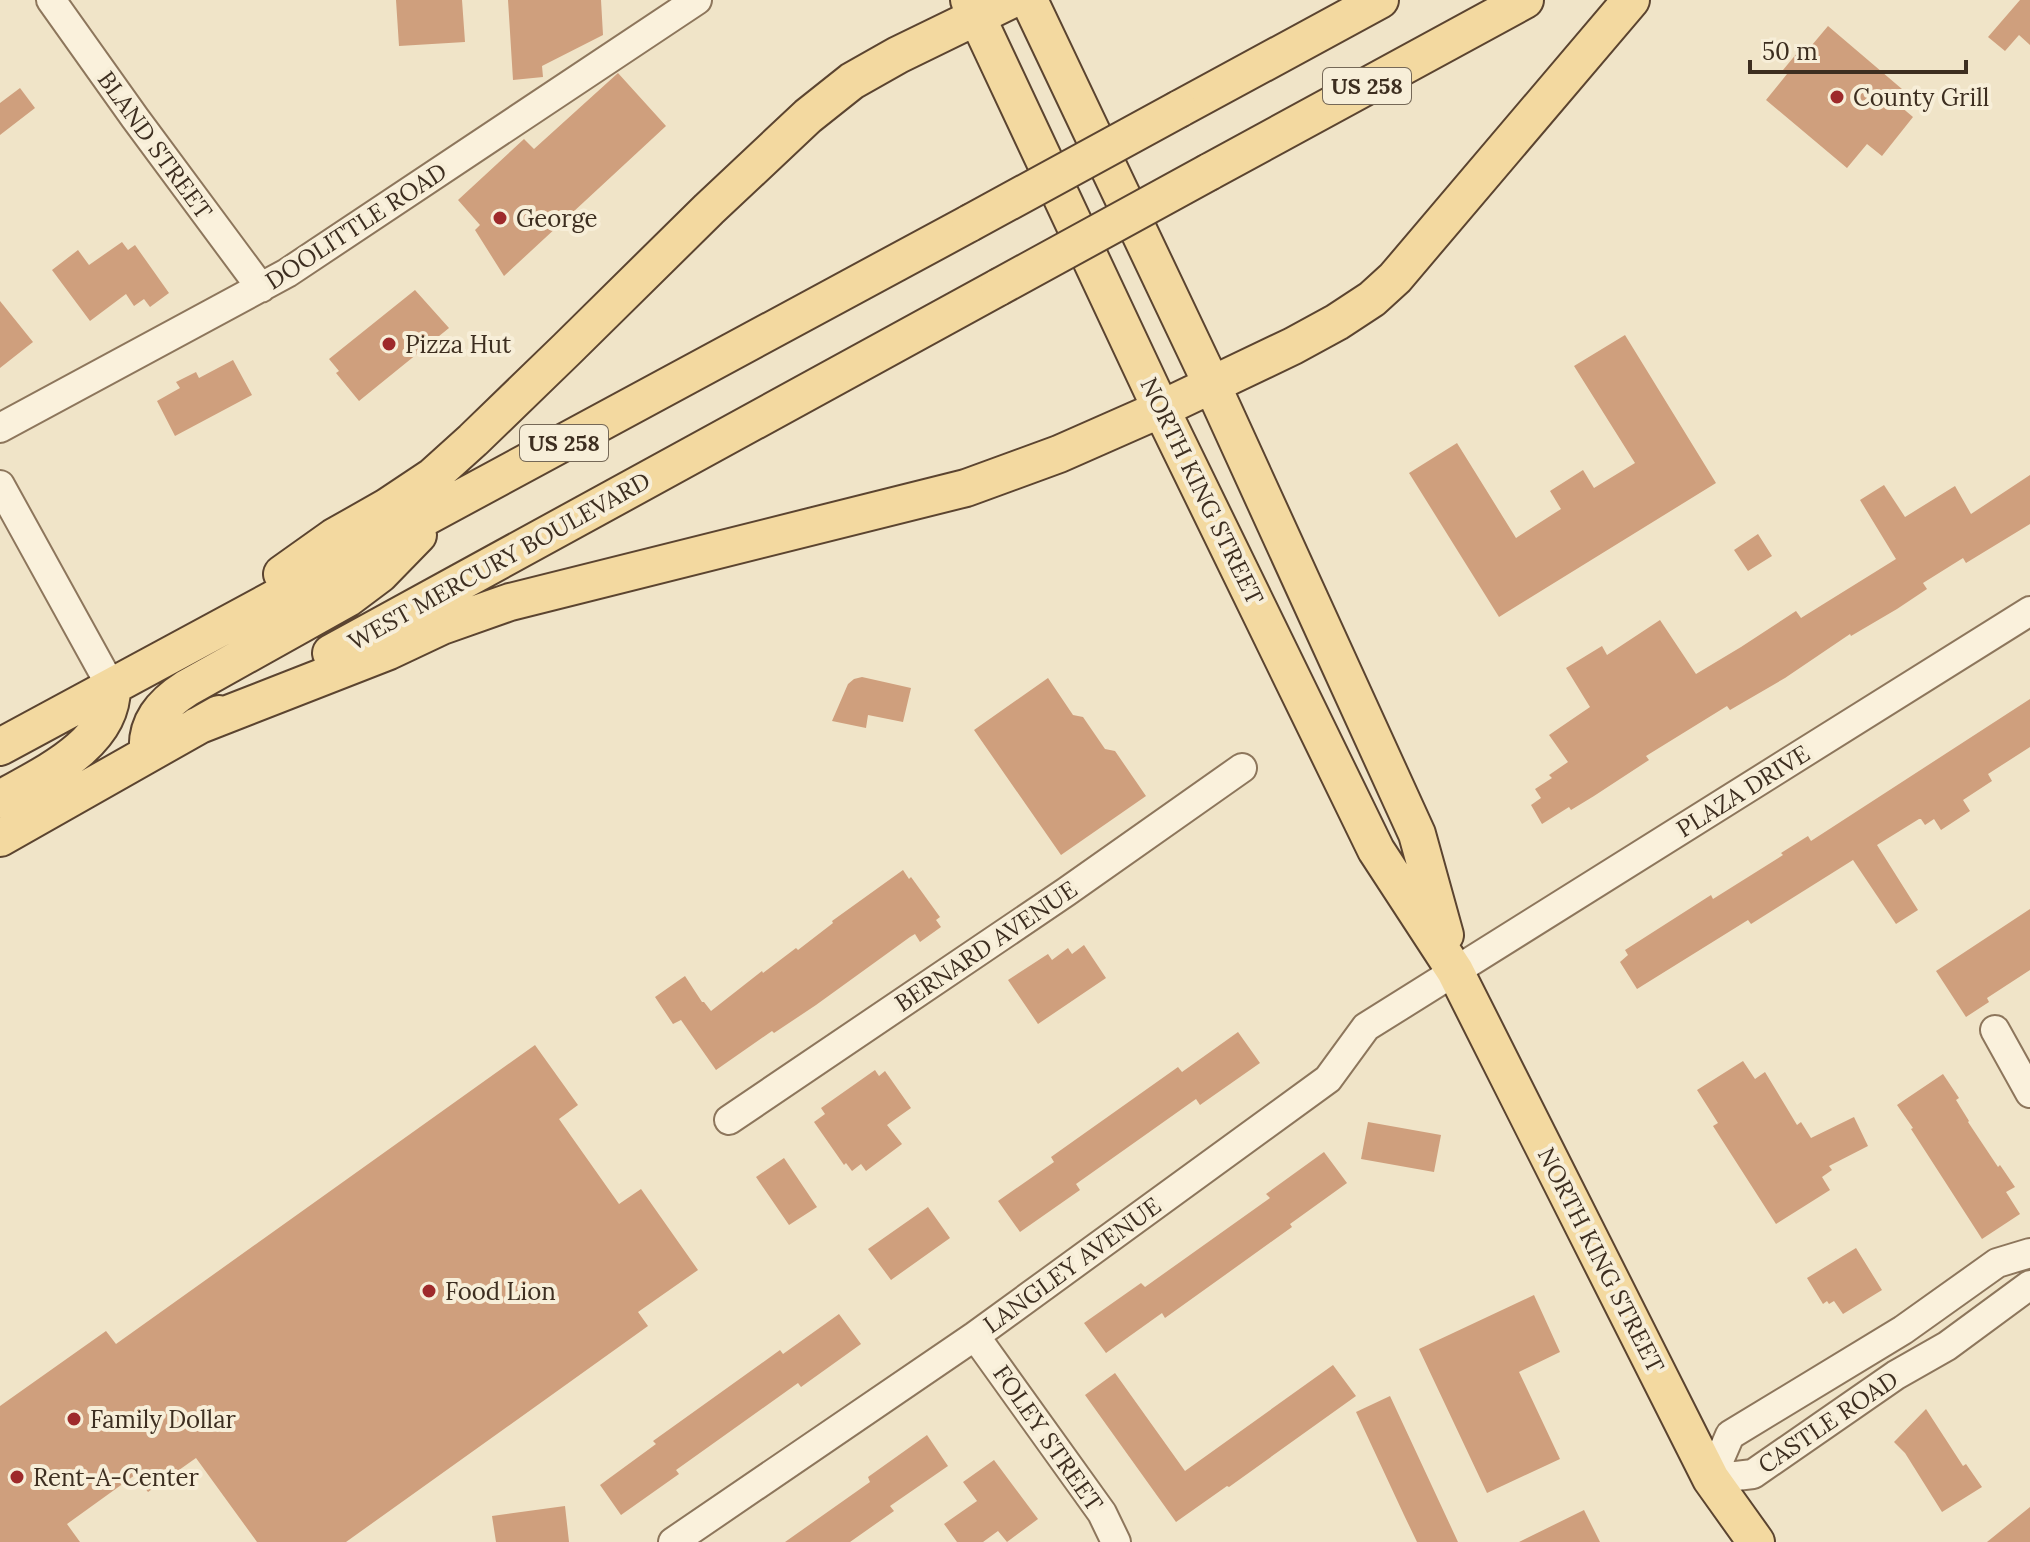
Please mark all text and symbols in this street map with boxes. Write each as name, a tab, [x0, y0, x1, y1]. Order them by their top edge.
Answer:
scale bar	[1750, 24, 1966, 74]
text: 50 m	[1762, 36, 1818, 67]
street label: BLAND STREET	[91, 65, 219, 225]
road number: US 258	[1323, 68, 1411, 104]
place label: County Grill	[1853, 82, 1989, 113]
marker: County Grill	[1828, 88, 1846, 106]
street label: DOOLITTLE ROAD	[259, 156, 453, 296]
place label: George	[516, 203, 598, 234]
marker: George	[491, 209, 509, 227]
place label: Pizza Hut	[405, 329, 512, 360]
marker: Pizza Hut	[380, 335, 398, 353]
street label: NORTH KING STREET	[1134, 372, 1270, 610]
road number: US 258	[520, 425, 608, 461]
street label: WEST MERCURY BOULEVARD	[343, 465, 655, 657]
street label: PLAZA DRIVE	[1671, 738, 1815, 844]
street label: BERNARD AVENUE	[889, 874, 1083, 1018]
street label: NORTH KING STREET	[1531, 1142, 1671, 1378]
street label: LANGLEY AVENUE	[977, 1190, 1167, 1340]
place label: Food Lion	[445, 1276, 556, 1307]
marker: Food Lion	[420, 1282, 438, 1300]
street label: FOLEY STREET	[986, 1359, 1110, 1517]
street label: CASTLE ROAD	[1752, 1364, 1904, 1480]
place label: Family Dollar	[90, 1404, 237, 1435]
marker: Family Dollar	[65, 1410, 83, 1428]
place label: Rent-A-Center	[33, 1462, 200, 1493]
marker: Rent-A-Center	[8, 1468, 26, 1486]

